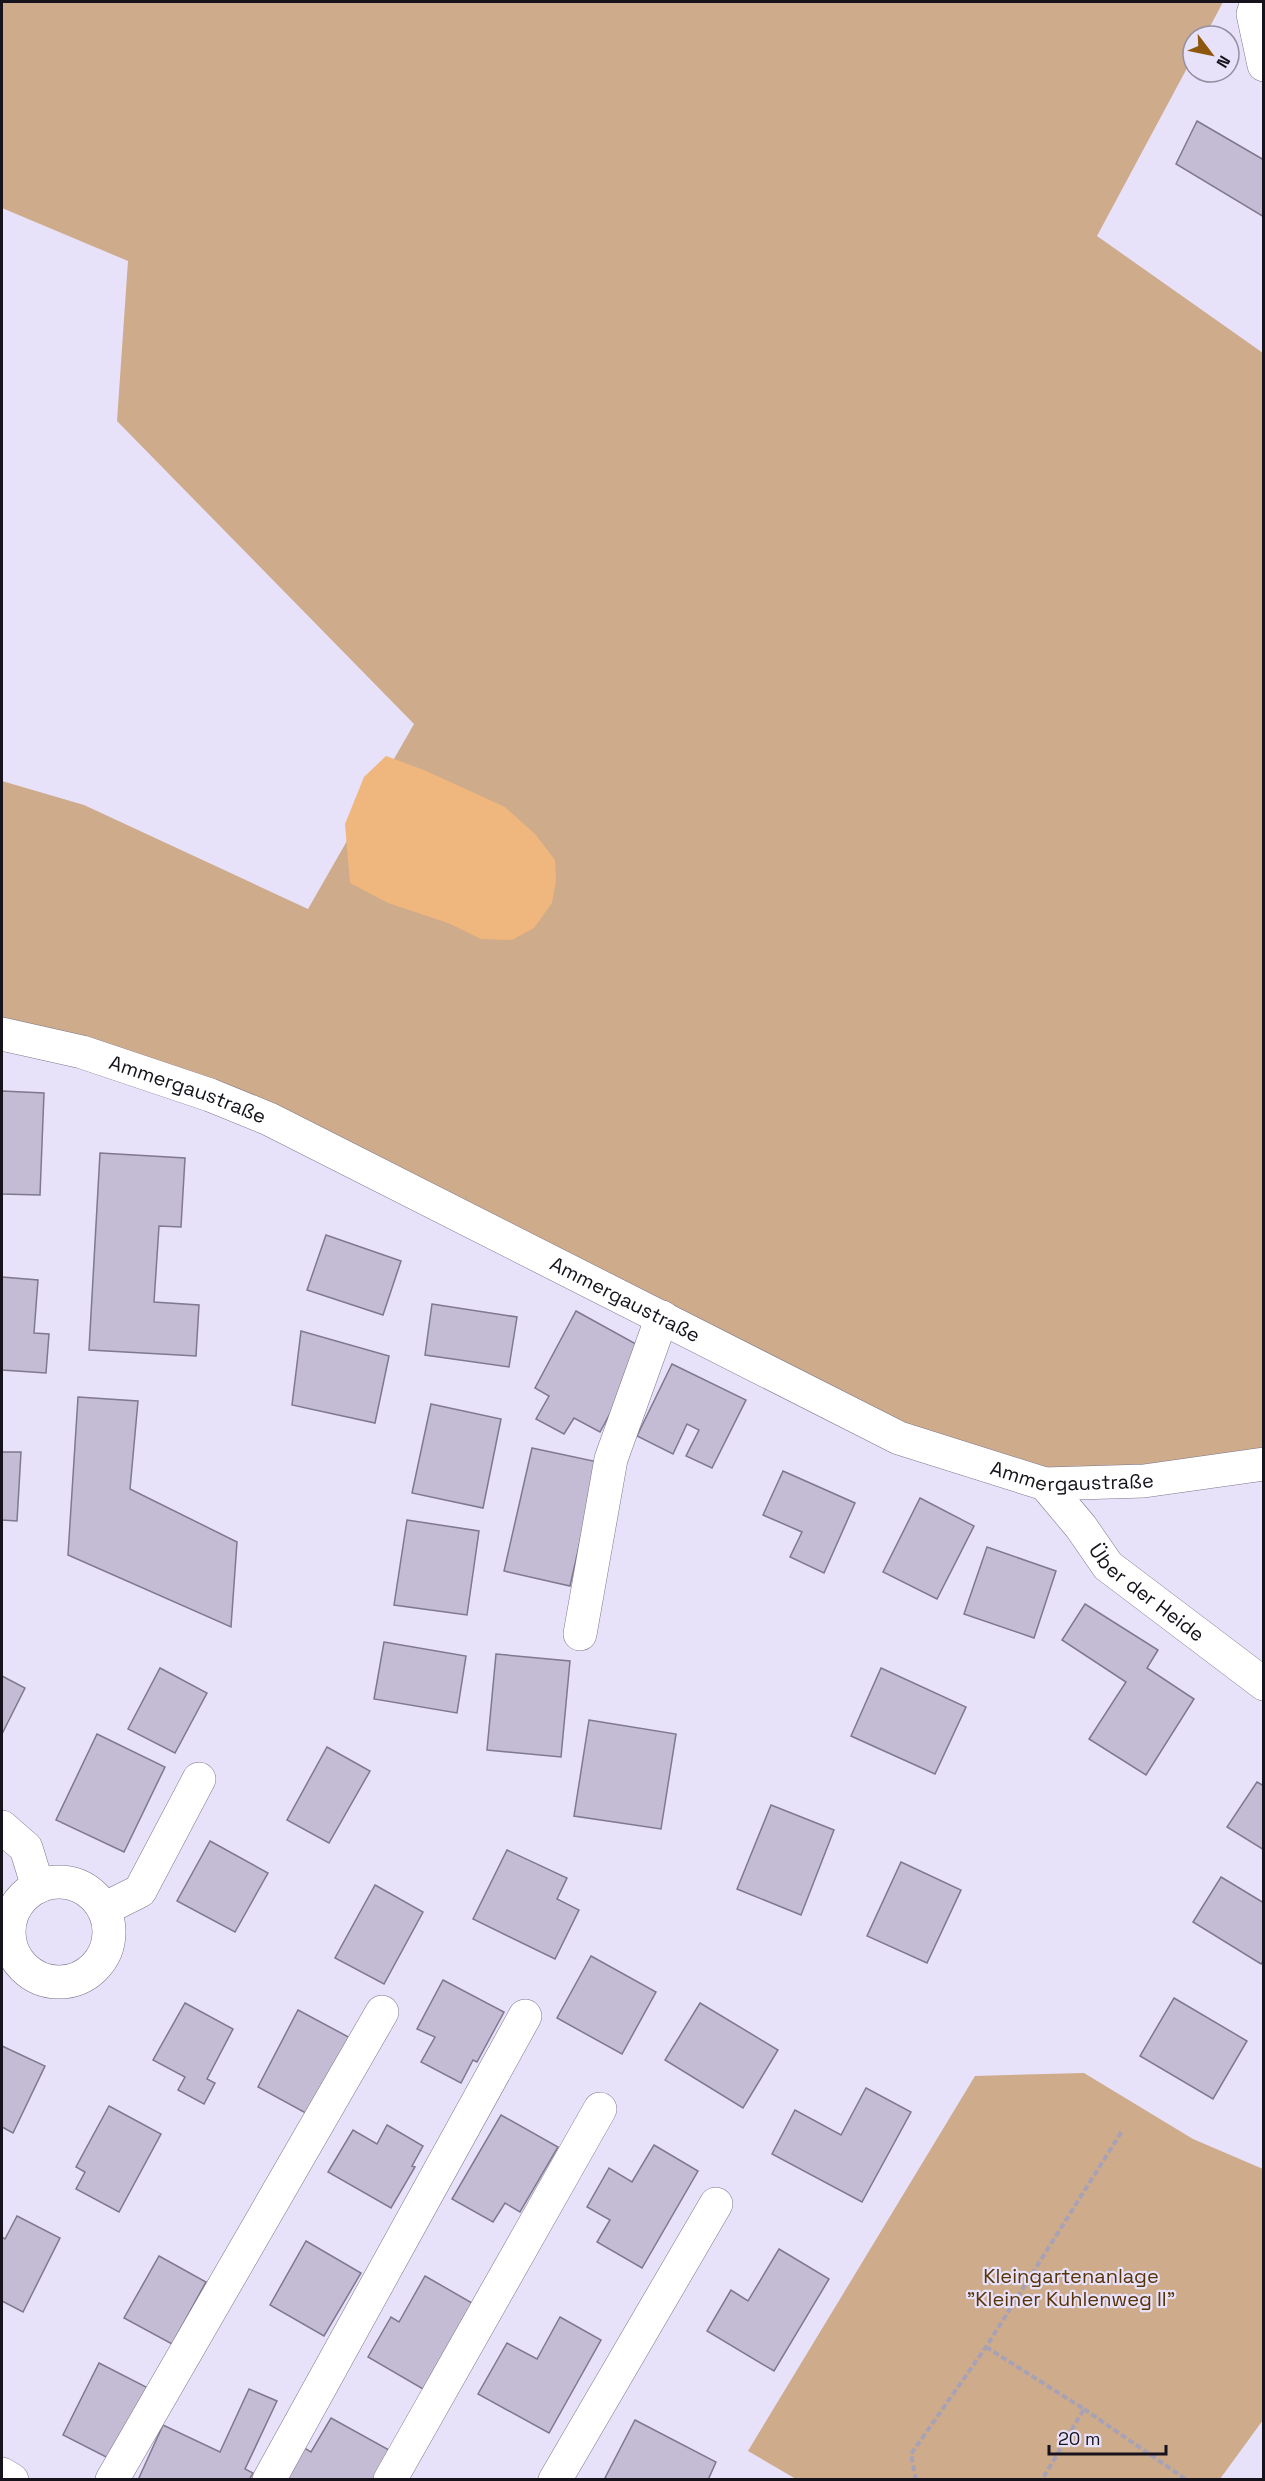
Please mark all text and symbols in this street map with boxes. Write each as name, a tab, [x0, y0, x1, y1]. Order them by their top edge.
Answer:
north arrow	[1181, 24, 1241, 84]
text: N	[1212, 52, 1235, 72]
street label: Ammergaustraße	[106, 1049, 270, 1129]
street label: Ammergaustraße	[546, 1250, 705, 1348]
street label: Ammergaustraße	[987, 1455, 1155, 1497]
street label: Über der Heide	[1083, 1538, 1210, 1647]
park label: Kleingartenanlage "Kleiner Kuhlenweg II"	[967, 2263, 1175, 2312]
scale bar	[1049, 2418, 1166, 2456]
text: 20 m	[1058, 2427, 1101, 2450]

